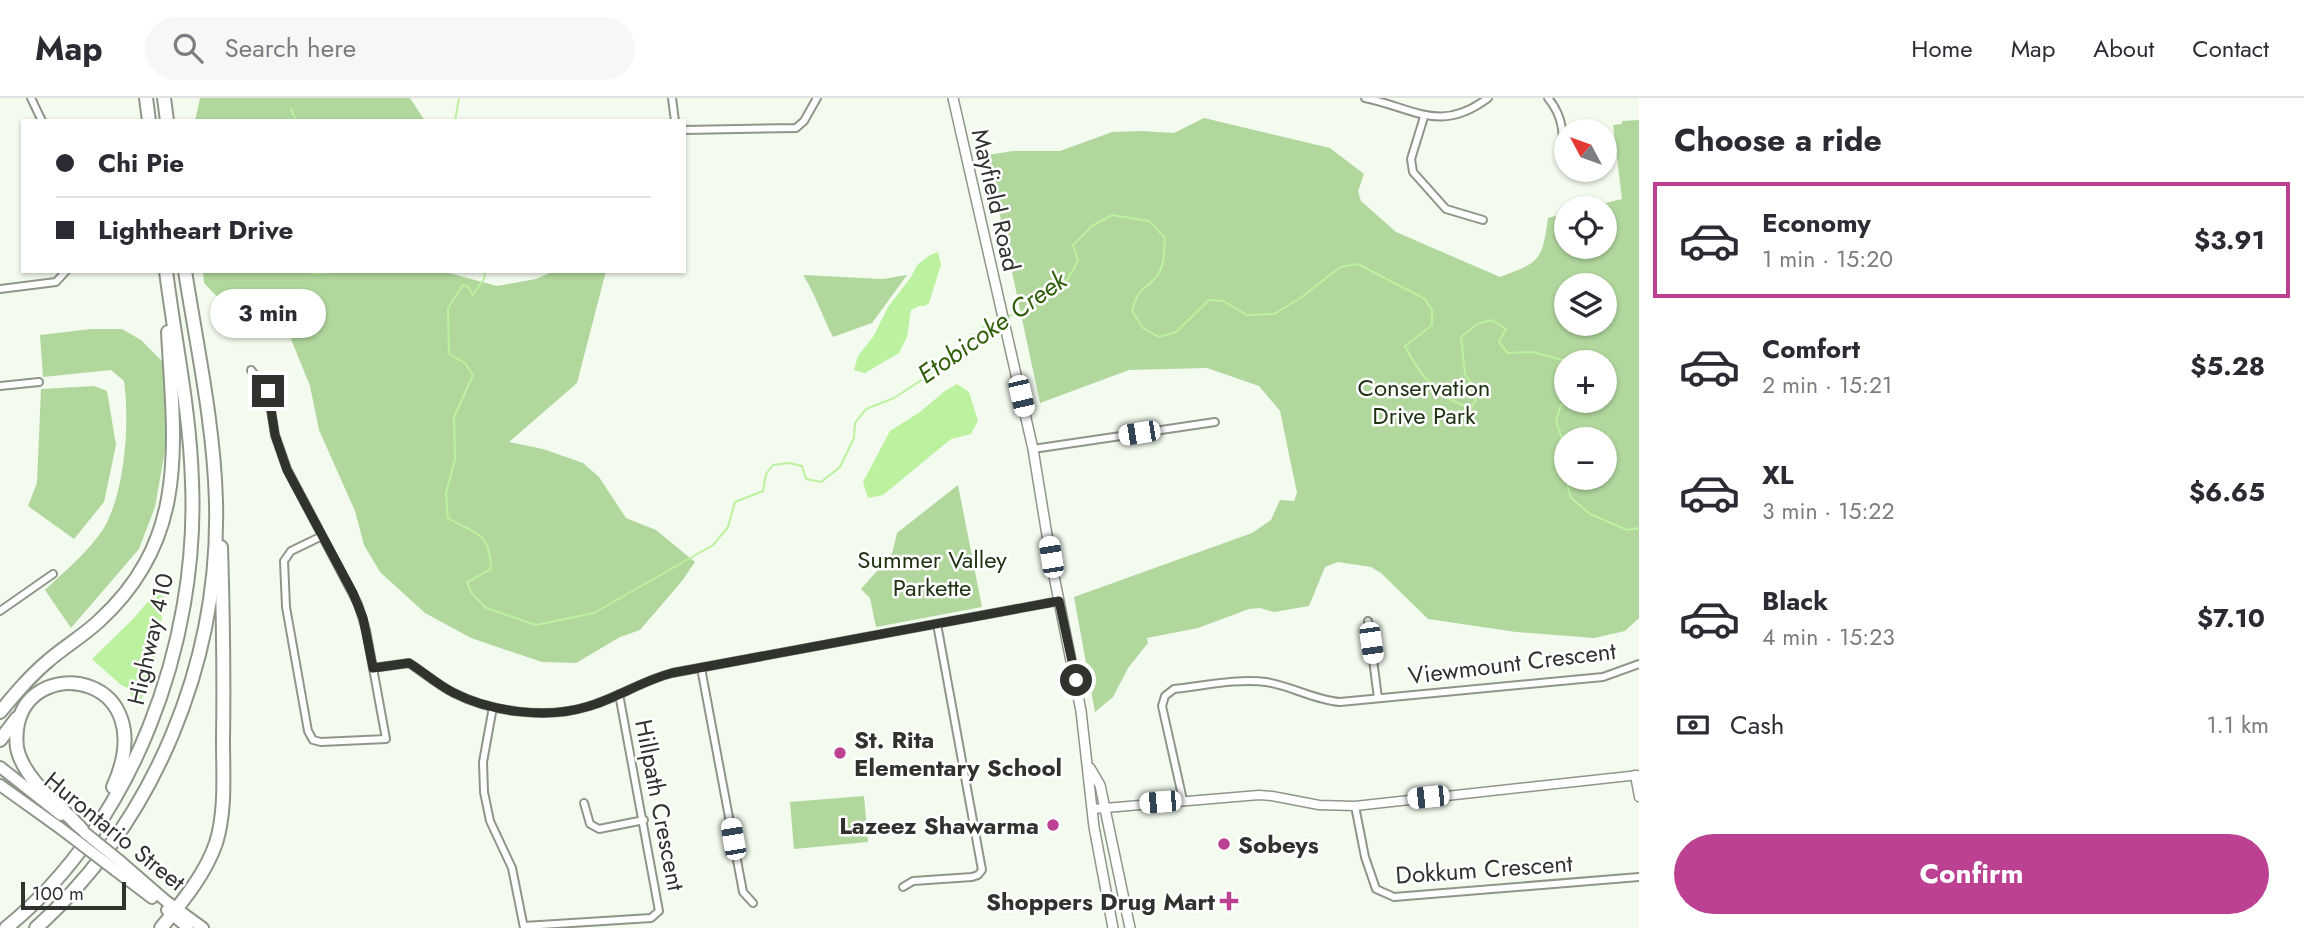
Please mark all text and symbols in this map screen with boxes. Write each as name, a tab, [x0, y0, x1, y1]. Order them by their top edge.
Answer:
search box	[145, 17, 635, 80]
text: Map	[35, 25, 103, 72]
icon: search	[169, 29, 207, 67]
text: Search here	[225, 29, 356, 67]
text: Home	[1911, 31, 1973, 66]
text: Map	[2011, 31, 2055, 66]
text: About	[2093, 31, 2154, 66]
text: Contact	[2192, 31, 2269, 66]
text: Choose a ride	[1674, 117, 1882, 163]
north arrow	[1554, 119, 1617, 182]
map controls	[1554, 119, 1617, 490]
street label: Mayfield Road	[963, 125, 1029, 275]
text: Chi Pie	[98, 144, 184, 182]
button: locate	[1554, 196, 1617, 259]
text: Economy	[1762, 204, 1871, 242]
icon: car	[1678, 209, 1741, 272]
text: Lightheart Drive	[98, 211, 293, 249]
text: $3.91	[2194, 221, 2265, 259]
text: 1 min · 15:20	[1762, 242, 1893, 276]
water label: Etobicoke Creek	[910, 260, 1076, 393]
button: layers	[1554, 273, 1617, 336]
callout: 3 min	[210, 289, 326, 338]
text: 3 min	[238, 296, 298, 330]
text: Comfort	[1762, 330, 1860, 368]
icon: car	[1678, 335, 1741, 398]
text: $5.28	[2190, 347, 2265, 385]
button: +	[1554, 350, 1617, 413]
text: 2 min · 15:21	[1762, 368, 1892, 402]
park label: Conservation Drive Park	[1358, 370, 1490, 433]
car	[1007, 373, 1036, 419]
route end	[252, 375, 284, 407]
car	[1117, 419, 1162, 447]
button: −	[1554, 427, 1617, 490]
text: XL	[1762, 456, 1794, 494]
icon: car	[1678, 461, 1741, 524]
text: $6.65	[2189, 473, 2265, 511]
text: 3 min · 15:22	[1762, 494, 1895, 528]
car	[1038, 535, 1065, 579]
park label: Summer Valley Parkette	[857, 542, 1007, 605]
street label: Highway 410	[118, 570, 182, 708]
text: Black	[1762, 582, 1828, 620]
icon: car	[1678, 587, 1741, 650]
text: $7.10	[2197, 599, 2265, 637]
text: 4 min · 15:23	[1762, 620, 1895, 654]
car	[1358, 621, 1385, 665]
street label: Viewmount Crescent	[1406, 633, 1618, 693]
route start	[1060, 664, 1092, 696]
icon: cash	[1674, 706, 1712, 744]
text: Cash	[1730, 706, 1784, 744]
text: 1.1 km	[2206, 708, 2269, 742]
street label: Hillpath Crescent	[626, 716, 694, 894]
place label: St. Rita Elementary School	[854, 722, 1062, 785]
marker: St. Rita Elementary School	[832, 745, 848, 761]
street label: Hurontario Street	[37, 763, 193, 899]
car	[1407, 784, 1450, 810]
car	[1139, 790, 1182, 814]
place label: Lazeez Shawarma	[839, 808, 1039, 843]
car	[720, 816, 747, 862]
marker: Lazeez Shawarma	[1045, 817, 1061, 833]
place label: Sobeys	[1238, 827, 1319, 862]
button: Confirm	[1674, 834, 2269, 914]
marker: Sobeys	[1216, 836, 1232, 852]
street label: Dokkum Crescent	[1394, 845, 1574, 893]
scale bar	[21, 879, 126, 911]
text: 100 m	[32, 880, 84, 907]
place label: Shoppers Drug Mart	[986, 884, 1215, 919]
marker: Shoppers Drug Mart	[1221, 893, 1237, 909]

